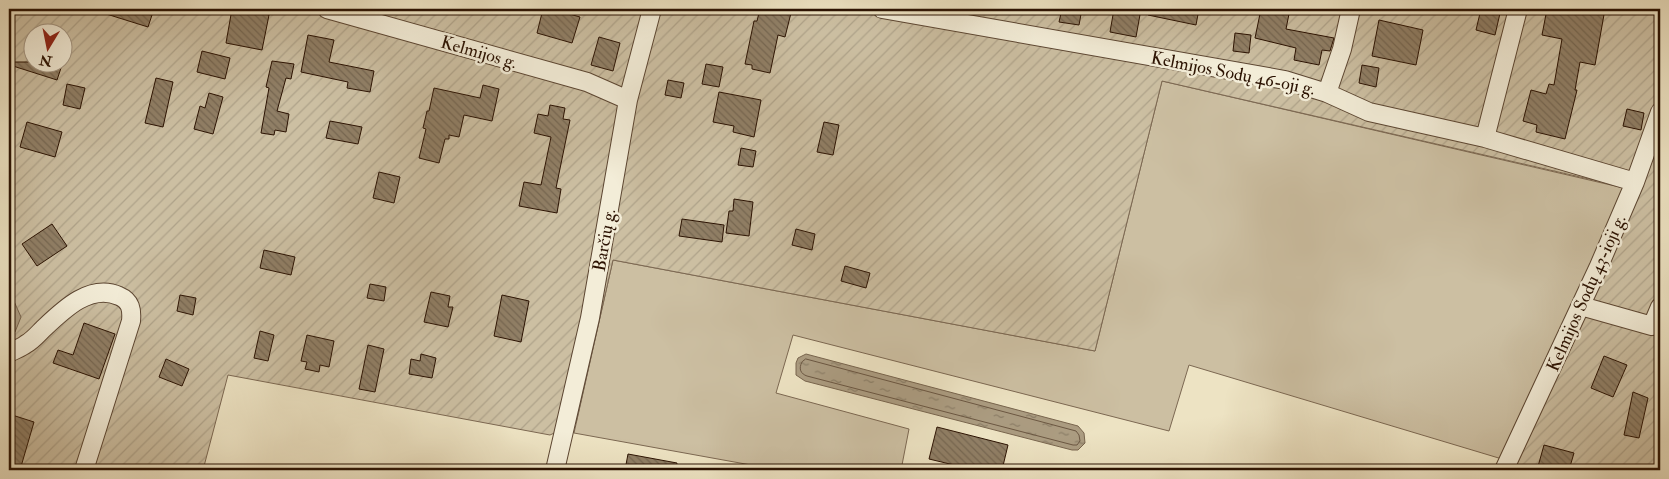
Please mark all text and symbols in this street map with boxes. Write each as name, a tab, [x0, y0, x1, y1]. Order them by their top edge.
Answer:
north arrow	[22, 22, 72, 72]
street label: Kelmijos g.	[438, 31, 520, 74]
street label: Kelmijos Sodų 46-oji g.	[1149, 46, 1317, 101]
text: N	[38, 51, 54, 70]
street label: Barčių g.	[588, 207, 621, 273]
street label: Kelmijos Sodų 43-ioji g.	[1542, 211, 1631, 375]

